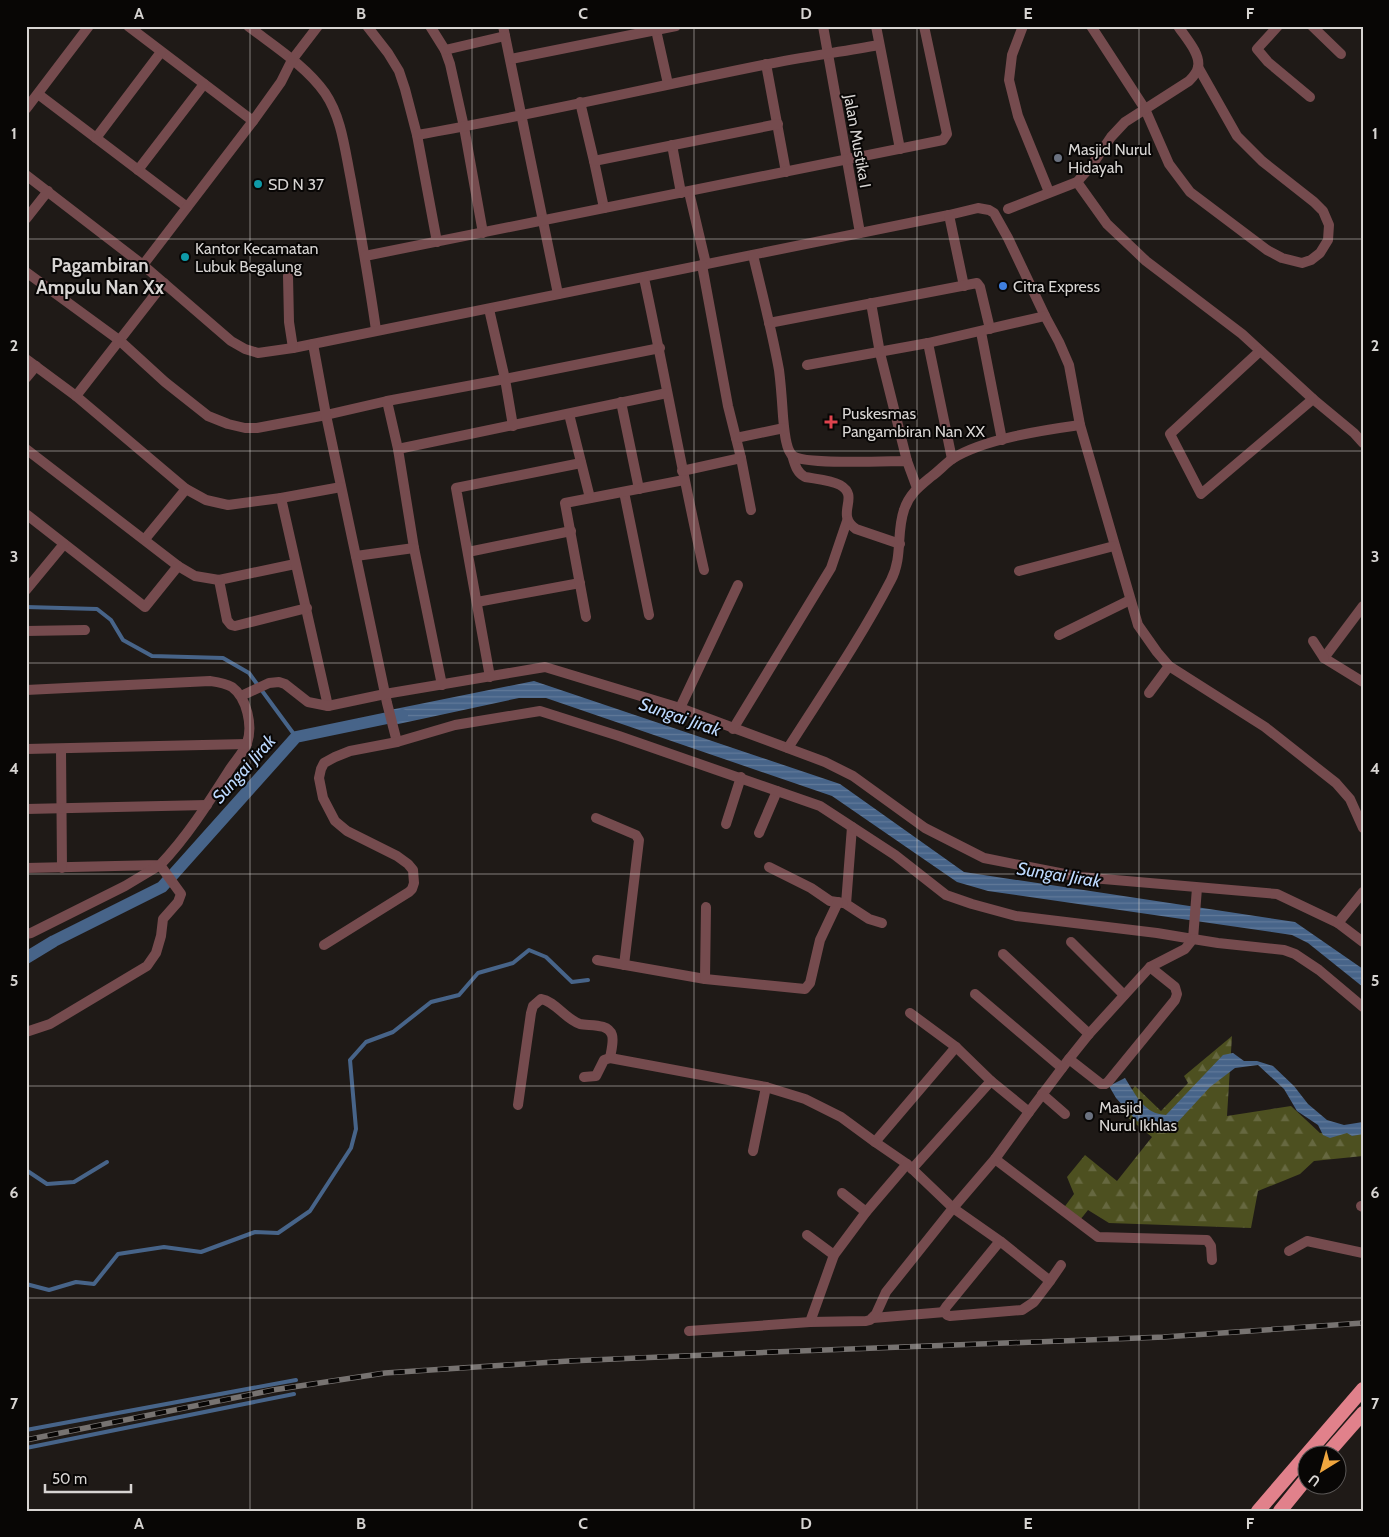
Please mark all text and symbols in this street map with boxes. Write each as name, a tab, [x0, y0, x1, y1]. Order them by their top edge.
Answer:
text: A	[134, 4, 144, 23]
text: B	[356, 4, 366, 23]
text: C	[578, 4, 588, 23]
text: D	[800, 4, 812, 23]
text: E	[1023, 4, 1033, 23]
text: F	[1246, 4, 1255, 23]
street label: Jalan Mustika I	[840, 92, 875, 189]
text: 1	[11, 124, 17, 143]
text: 1	[1372, 124, 1378, 143]
place label: Masjid Nurul Hidayah	[1068, 140, 1151, 177]
marker: Masjid Nurul Hidayah	[1052, 152, 1064, 164]
place label: SD N 37	[268, 175, 324, 194]
marker: SD N 37	[252, 178, 264, 190]
place label: Kantor Kecamatan Lubuk Begalung	[195, 239, 319, 276]
marker: Kantor Kecamatan Lubuk Begalung	[179, 251, 191, 263]
district label: Pagambiran Ampulu Nan Xx	[36, 254, 165, 299]
place label: Citra Express	[1013, 277, 1100, 296]
marker: Citra Express	[997, 280, 1009, 292]
text: 2	[10, 336, 18, 355]
text: 2	[1371, 336, 1379, 355]
place label: Puskesmas Pangambiran Nan XX	[842, 404, 985, 441]
marker: Puskesmas Pangambiran Nan XX	[824, 415, 838, 429]
text: 3	[10, 547, 18, 566]
text: 3	[1371, 547, 1379, 566]
water label: Sungai Jirak	[636, 693, 725, 742]
water label: Sungai Jirak	[208, 729, 281, 808]
text: 4	[9, 759, 19, 778]
text: 4	[1370, 759, 1380, 778]
water label: Sungai Jirak	[1016, 858, 1104, 893]
text: 5	[10, 971, 18, 990]
text: 5	[1371, 971, 1379, 990]
place label: Masjid Nurul Ikhlas	[1099, 1098, 1178, 1135]
marker: Masjid Nurul Ikhlas	[1083, 1110, 1095, 1122]
text: 6	[10, 1183, 19, 1202]
text: 6	[1371, 1183, 1380, 1202]
text: 7	[10, 1394, 19, 1413]
text: 7	[1371, 1394, 1380, 1413]
north arrow	[1296, 1444, 1346, 1494]
scale bar	[45, 1462, 131, 1494]
text: 50 m	[52, 1470, 87, 1488]
text: U	[1305, 1470, 1324, 1491]
text: A	[134, 1514, 144, 1533]
text: B	[356, 1514, 366, 1533]
text: C	[578, 1514, 588, 1533]
text: D	[800, 1514, 812, 1533]
text: E	[1023, 1514, 1033, 1533]
text: F	[1246, 1514, 1255, 1533]

